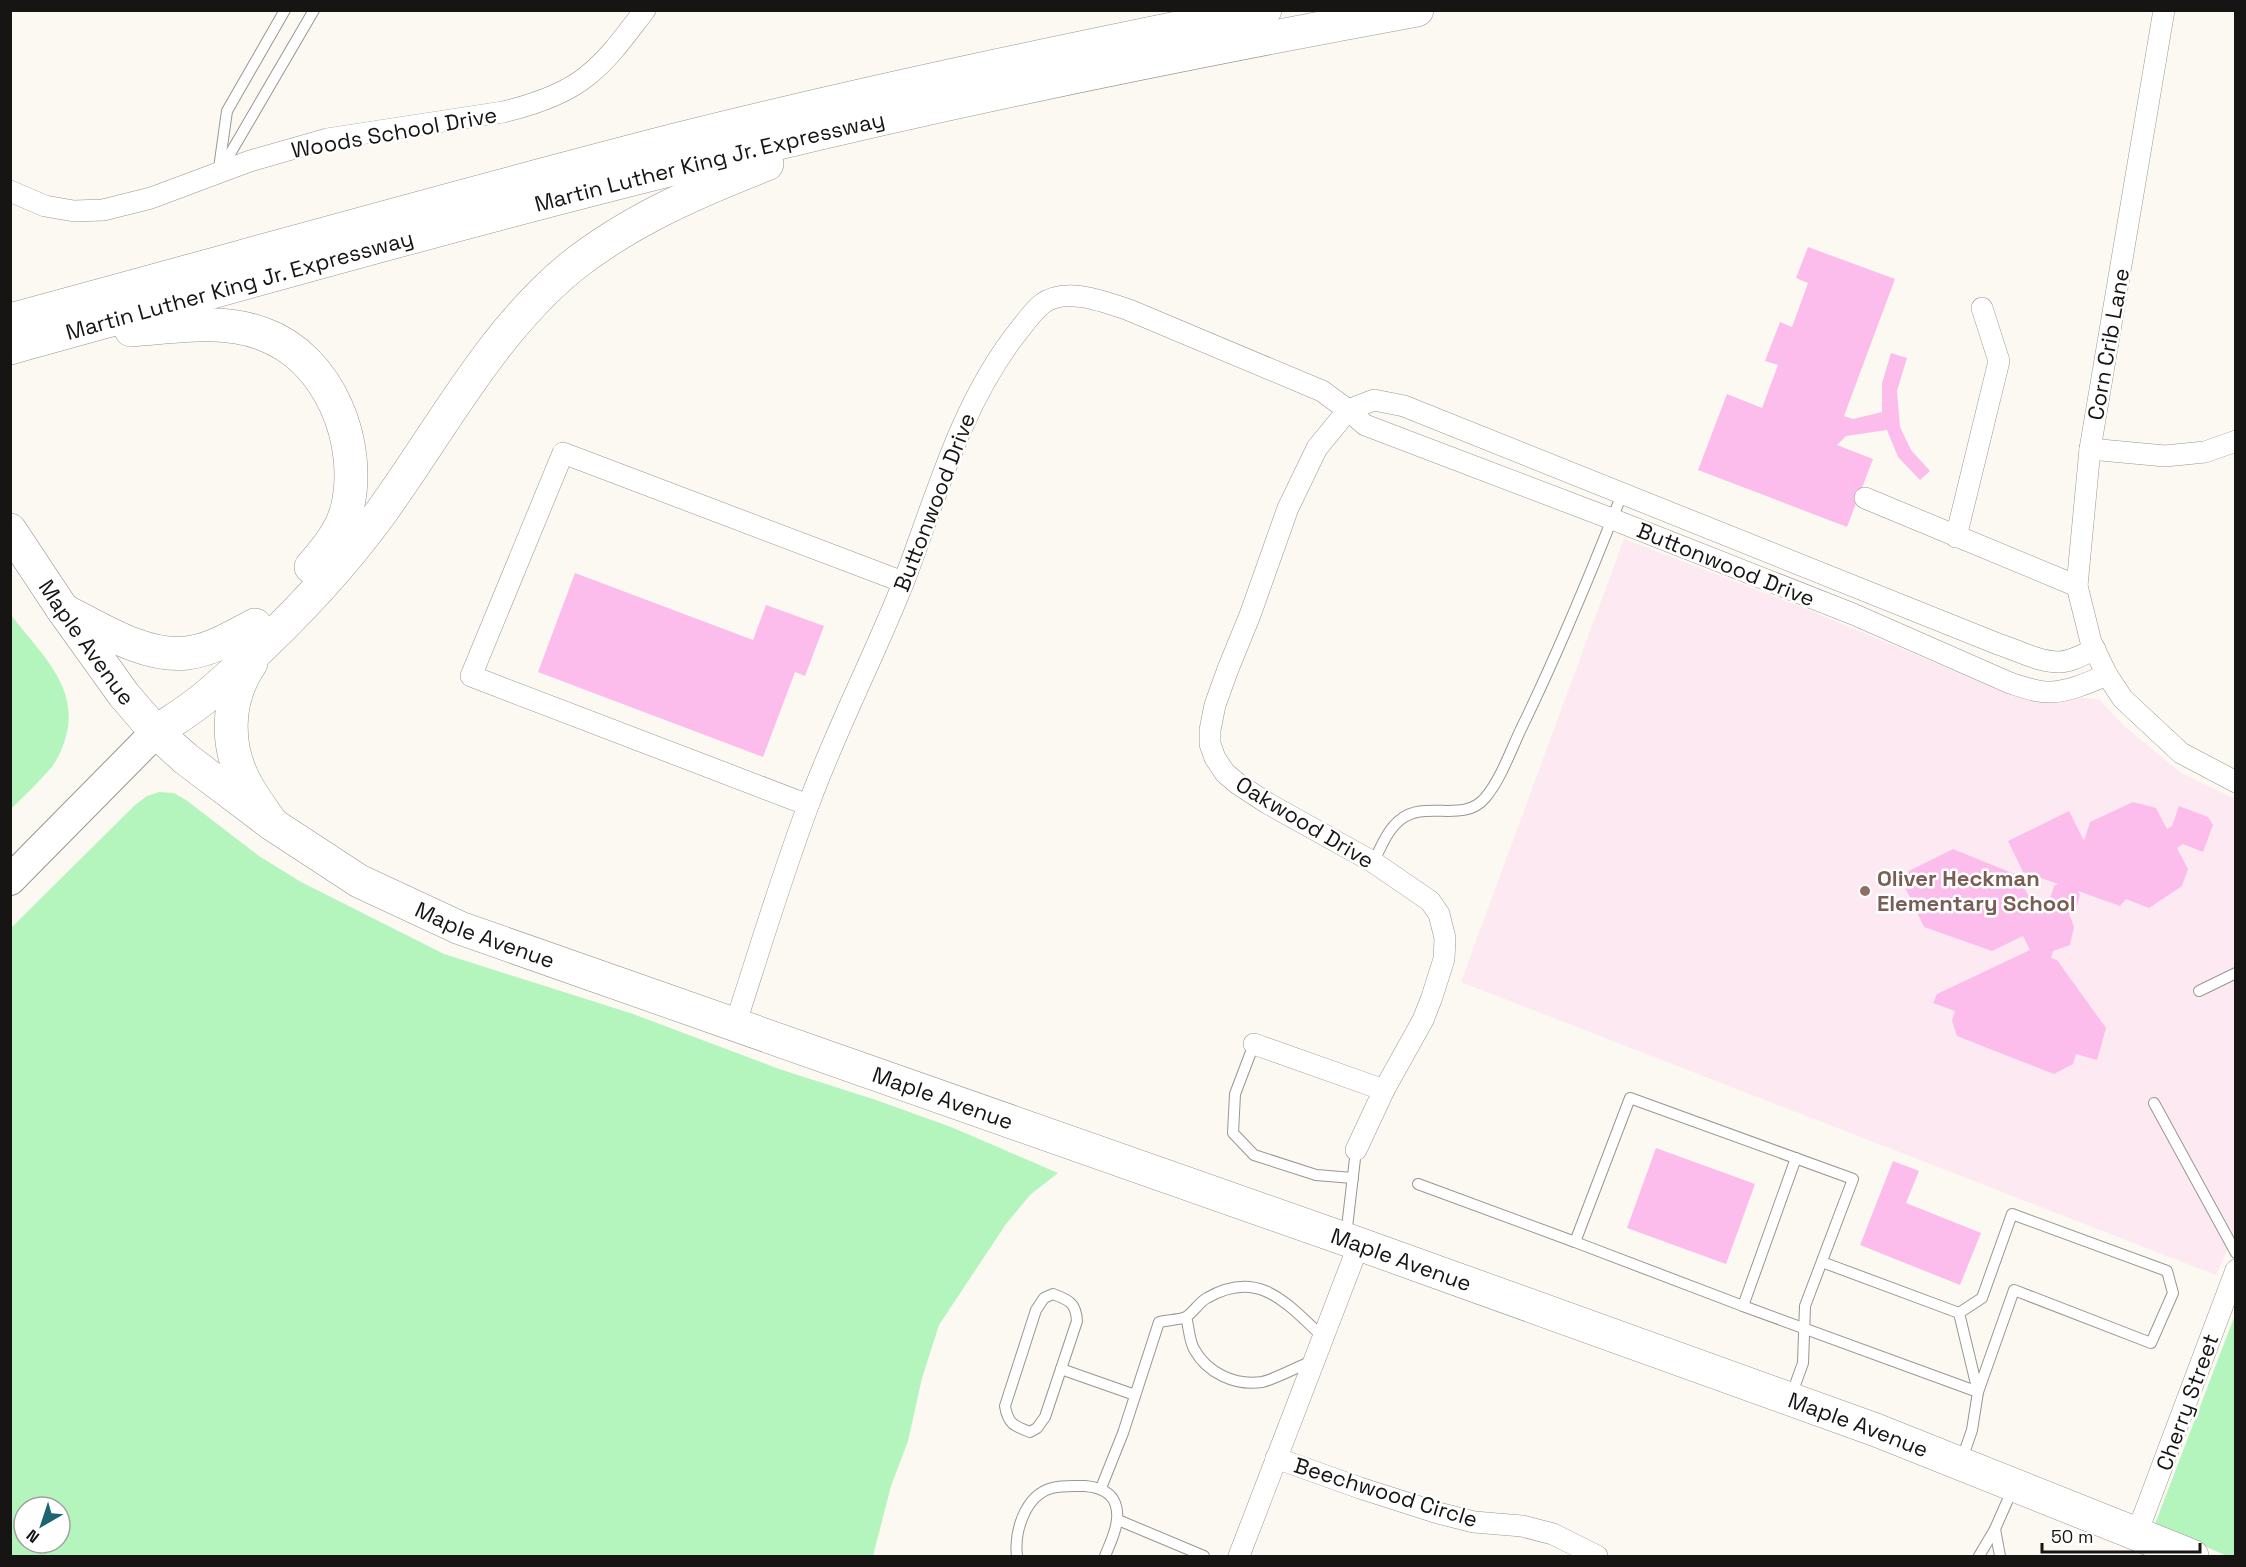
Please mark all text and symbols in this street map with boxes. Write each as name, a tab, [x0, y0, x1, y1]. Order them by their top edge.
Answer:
street label: Woods School Drive	[289, 100, 499, 164]
street label: Martin Luther King Jr. Expressway	[531, 105, 887, 218]
street label: Martin Luther King Jr. Expressway	[62, 223, 416, 346]
street label: Corn Crib Lane	[2081, 266, 2135, 422]
street label: Buttonwood Drive	[887, 409, 981, 595]
street label: Buttonwood Drive	[1633, 516, 1819, 612]
street label: Maple Avenue	[33, 574, 141, 711]
street label: Oakwood Drive	[1231, 770, 1379, 874]
place label: Oliver Heckman Elementary School	[1877, 864, 2076, 917]
marker: Oliver Heckman Elementary School	[1858, 884, 1872, 898]
street label: Maple Avenue	[411, 895, 559, 974]
street label: Maple Avenue	[869, 1060, 1017, 1135]
street label: Maple Avenue	[1327, 1221, 1475, 1297]
street label: Cherry Street	[2149, 1330, 2225, 1474]
street label: Maple Avenue	[1785, 1386, 1933, 1463]
street label: Beechwood Circle	[1291, 1451, 1481, 1533]
north arrow	[12, 1495, 72, 1555]
scale bar	[2042, 1516, 2200, 1554]
text: N	[22, 1525, 44, 1548]
text: 50 m	[2051, 1525, 2093, 1548]

